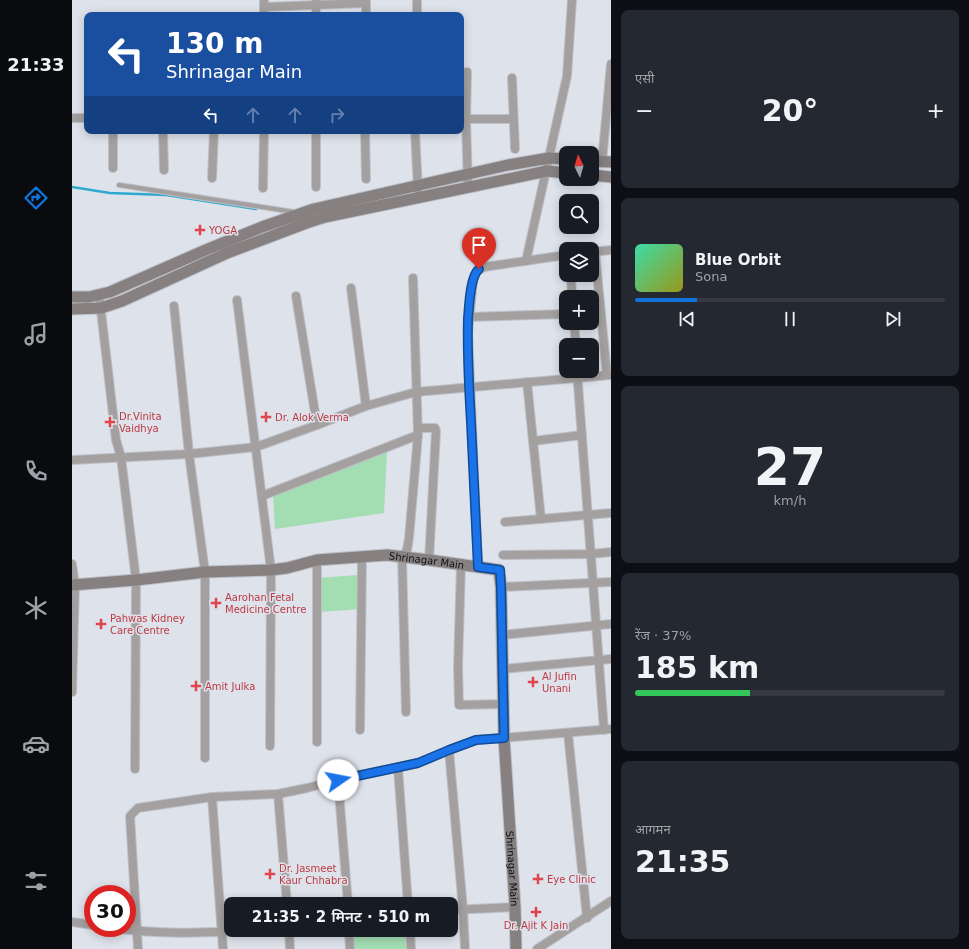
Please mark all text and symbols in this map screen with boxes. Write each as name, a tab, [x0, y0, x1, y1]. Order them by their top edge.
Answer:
text: 130 m	[166, 27, 263, 60]
icon: left	[100, 28, 152, 80]
text: 21:33	[7, 54, 65, 75]
text: Shrinagar Main	[166, 61, 302, 82]
text: एसी	[635, 71, 654, 86]
text: 20°	[762, 93, 818, 128]
text: −	[635, 98, 653, 123]
text: +	[927, 98, 945, 123]
icon: left	[200, 104, 222, 126]
icon: ahead	[242, 104, 264, 126]
icon: ahead	[284, 104, 306, 126]
icon: right	[326, 104, 348, 126]
north arrow	[559, 146, 599, 186]
map controls	[559, 146, 599, 378]
icon: directions	[22, 184, 50, 212]
button: search	[559, 194, 599, 234]
marker: YOGA	[194, 224, 206, 236]
place label: YOGA	[208, 225, 237, 236]
pin	[462, 228, 496, 269]
icon: arrive	[468, 234, 490, 256]
button: layers	[559, 242, 599, 282]
text: Blue Orbit	[695, 251, 781, 269]
text: Sona	[695, 269, 727, 284]
button: +	[559, 290, 599, 330]
icon: previous	[676, 308, 698, 330]
icon: pause	[779, 308, 801, 330]
icon: next	[882, 308, 904, 330]
icon: music	[22, 320, 50, 348]
button: −	[559, 338, 599, 378]
place label: Dr.Vinita Vaidhya	[119, 411, 162, 434]
marker: Dr. Alok Verma	[260, 411, 272, 423]
place label: Dr. Alok Verma	[275, 412, 349, 423]
marker: Dr.Vinita Vaidhya	[104, 416, 116, 428]
text: 27	[754, 437, 826, 497]
icon: phone	[22, 457, 50, 485]
text: km/h	[774, 493, 806, 508]
street label: Shrinagar Main	[388, 550, 465, 571]
place label: Aarohan Fetal Medicine Centre	[225, 592, 306, 615]
icon: climate	[22, 594, 50, 622]
marker: Aarohan Fetal Medicine Centre	[210, 597, 222, 609]
place label: Pahwas Kidney Care Centre	[110, 613, 185, 636]
marker: Pahwas Kidney Care Centre	[95, 618, 107, 630]
text: रेंज · 37%	[635, 628, 691, 643]
text: 185 km	[635, 650, 759, 685]
place label: Al Jufin Unani	[542, 671, 577, 694]
marker: Al Jufin Unani	[527, 676, 539, 688]
marker: Amit Julka	[190, 680, 202, 692]
place label: Amit Julka	[205, 681, 255, 692]
icon: car	[22, 730, 50, 758]
position arrow	[317, 759, 359, 801]
text: आगमन	[635, 822, 671, 837]
street label: Shrinagar Main	[504, 830, 520, 907]
text: 21:35	[635, 844, 731, 879]
place label: Dr. Jasmeet Kaur Chhabra	[279, 863, 348, 886]
icon: filters	[22, 867, 50, 895]
marker: Dr. Jasmeet Kaur Chhabra	[264, 868, 276, 880]
marker: Eye Clinic	[532, 873, 544, 885]
place label: Eye Clinic	[547, 874, 596, 885]
speed limit sign: 30	[84, 885, 136, 937]
marker: Dr. Ajit K Jain	[530, 906, 542, 918]
text: 21:35 · 2 मिनट · 510 m	[252, 908, 430, 926]
place label: Dr. Ajit K Jain	[504, 920, 568, 931]

